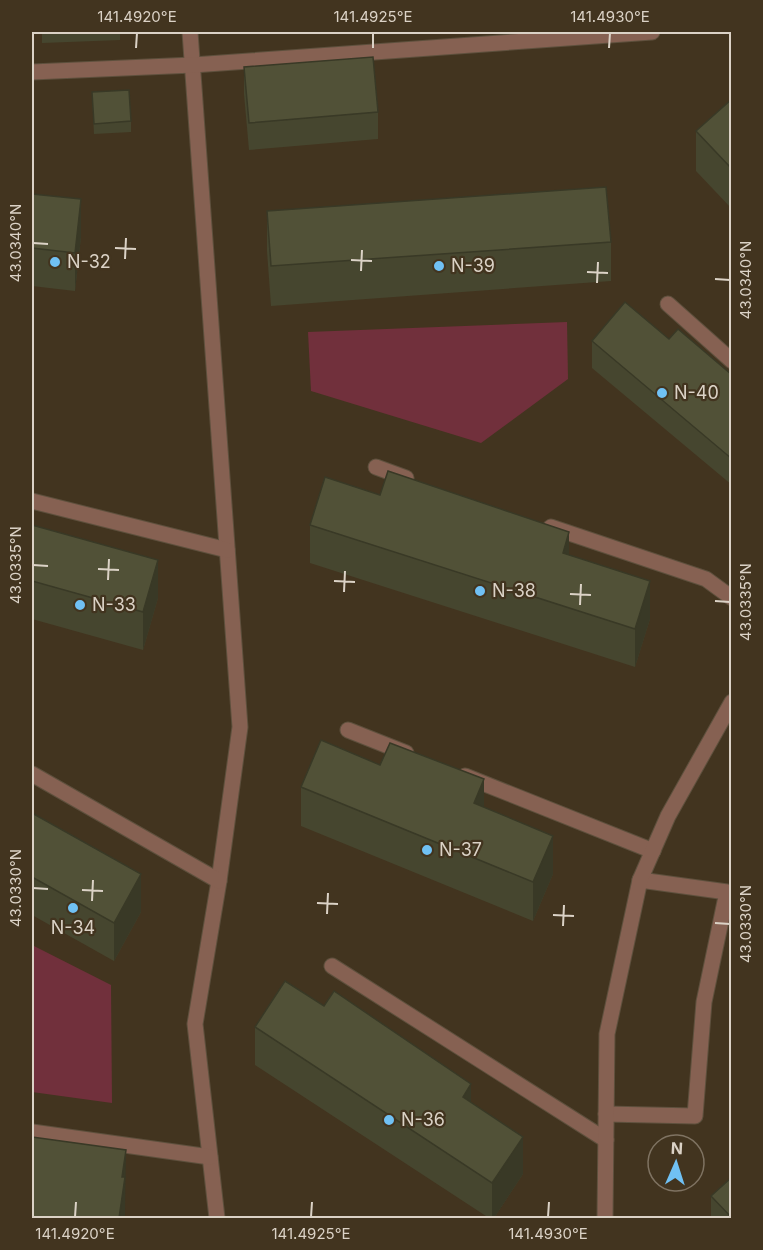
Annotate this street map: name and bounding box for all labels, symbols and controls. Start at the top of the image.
text: 141.4920°E [97,7,177,26]
text: 141.4925°E [333,7,413,26]
text: 141.4930°E [570,7,650,26]
text: 43.0340°N [6,204,25,282]
text: 43.0340°N [736,241,755,319]
place label: N-32 [67,251,111,272]
marker: N-32 [48,255,62,269]
place label: N-39 [451,255,495,276]
marker: N-39 [432,259,446,273]
place label: N-40 [674,382,719,403]
marker: N-40 [655,386,669,400]
text: 43.0335°N [6,526,25,604]
text: 43.0335°N [736,563,755,641]
place label: N-38 [492,580,536,601]
marker: N-38 [473,584,487,598]
place label: N-33 [92,594,136,615]
marker: N-33 [73,598,87,612]
place label: N-37 [439,839,482,860]
marker: N-37 [420,843,434,857]
text: 43.0330°N [6,849,25,927]
text: 43.0330°N [736,885,755,963]
marker: N-34 [66,901,80,915]
place label: N-34 [51,917,95,938]
place label: N-36 [401,1109,445,1130]
marker: N-36 [382,1113,396,1127]
north arrow [646,1133,706,1193]
text: N [670,1138,683,1158]
text: 141.4920°E [35,1224,115,1243]
text: 141.4925°E [271,1224,351,1243]
text: 141.4930°E [508,1224,588,1243]

